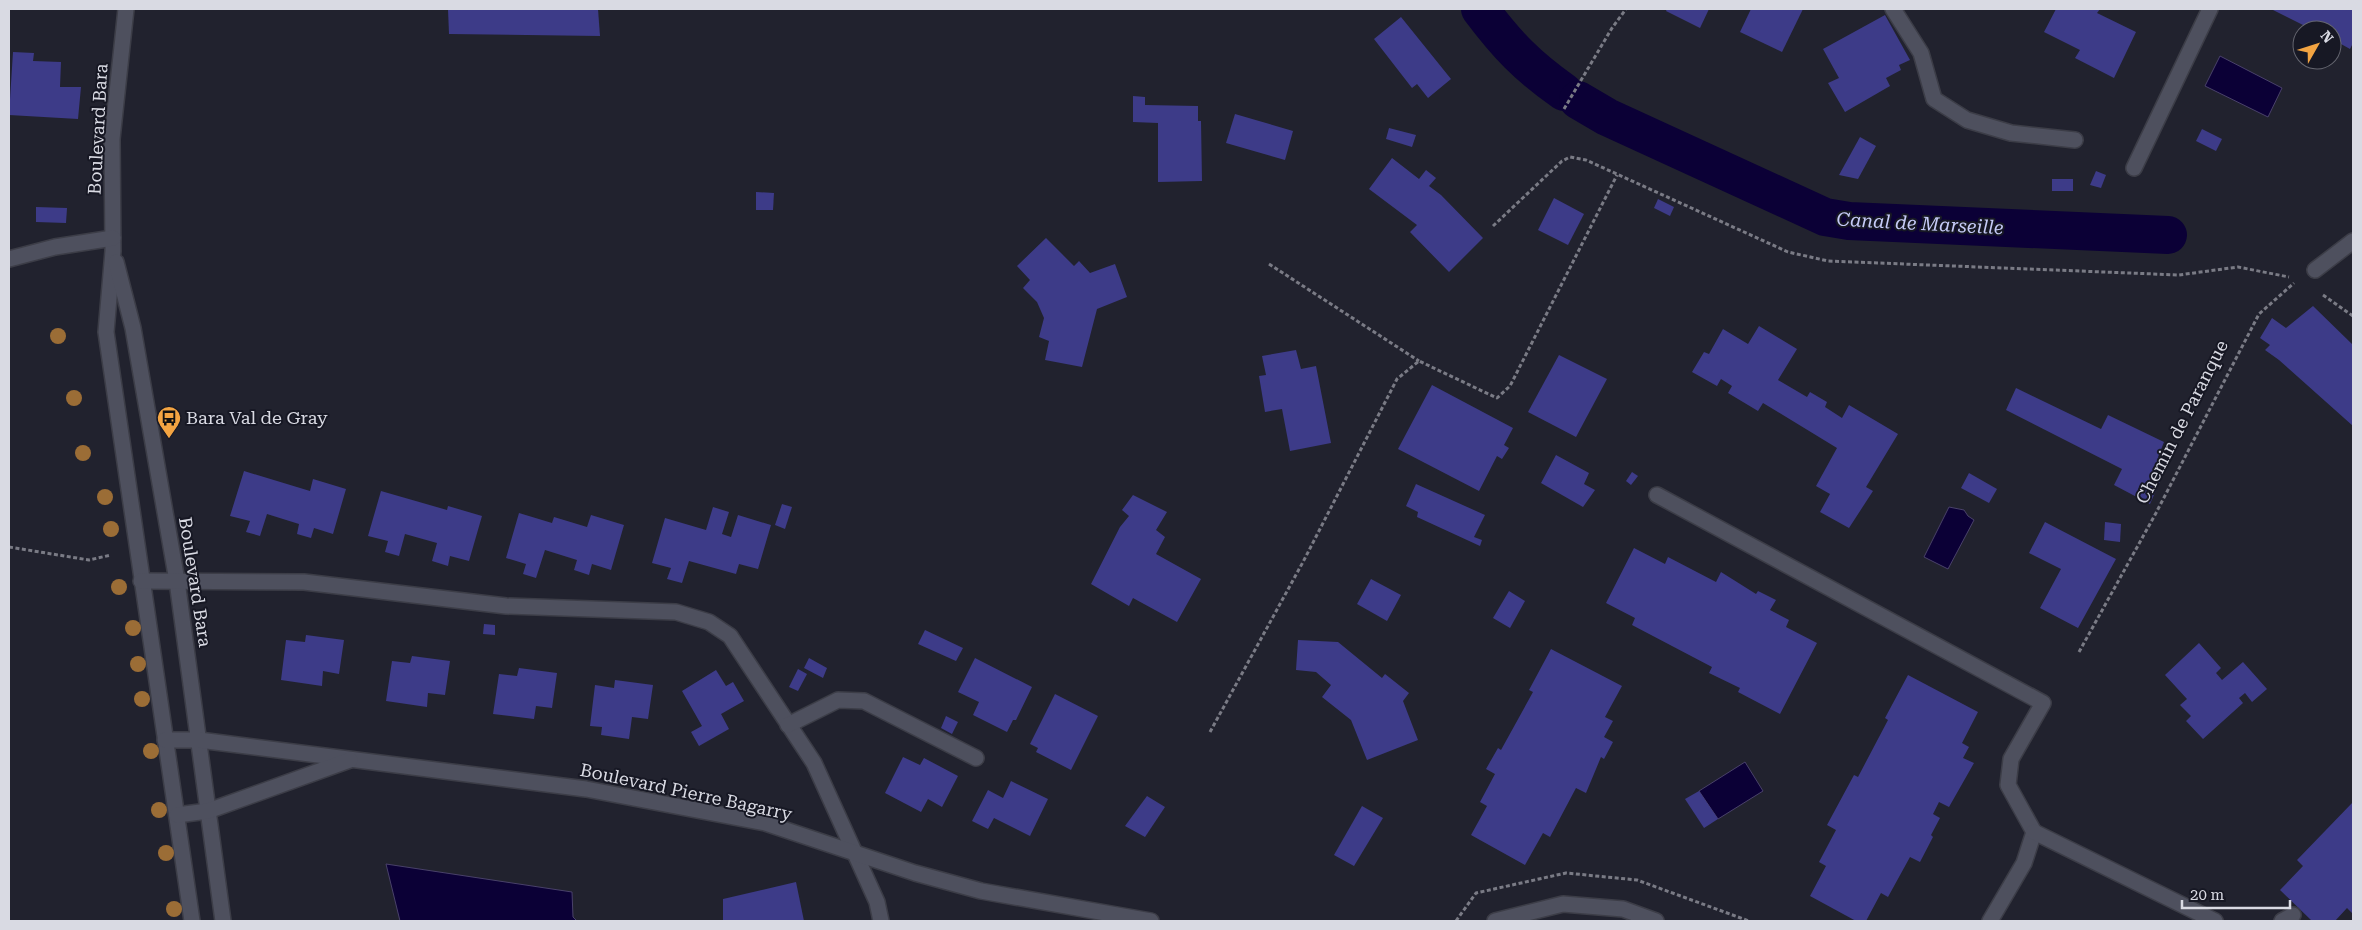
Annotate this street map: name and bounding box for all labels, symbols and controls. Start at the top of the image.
north arrow [2292,20,2342,70]
text: N [2317,28,2337,46]
street label: Boulevard Bara [84,63,111,195]
water label: Canal de Marseille [1836,208,2004,239]
street label: Chemin de Paranque [2131,336,2232,507]
bus stop icon: Bara Val de Gray [156,405,182,439]
place label: Bara Val de Gray [186,407,328,428]
street label: Boulevard Bara [175,515,216,649]
street label: Boulevard Pierre Bagarry [578,759,794,824]
scale bar [2182,878,2290,910]
text: 20 m [2190,886,2225,904]

